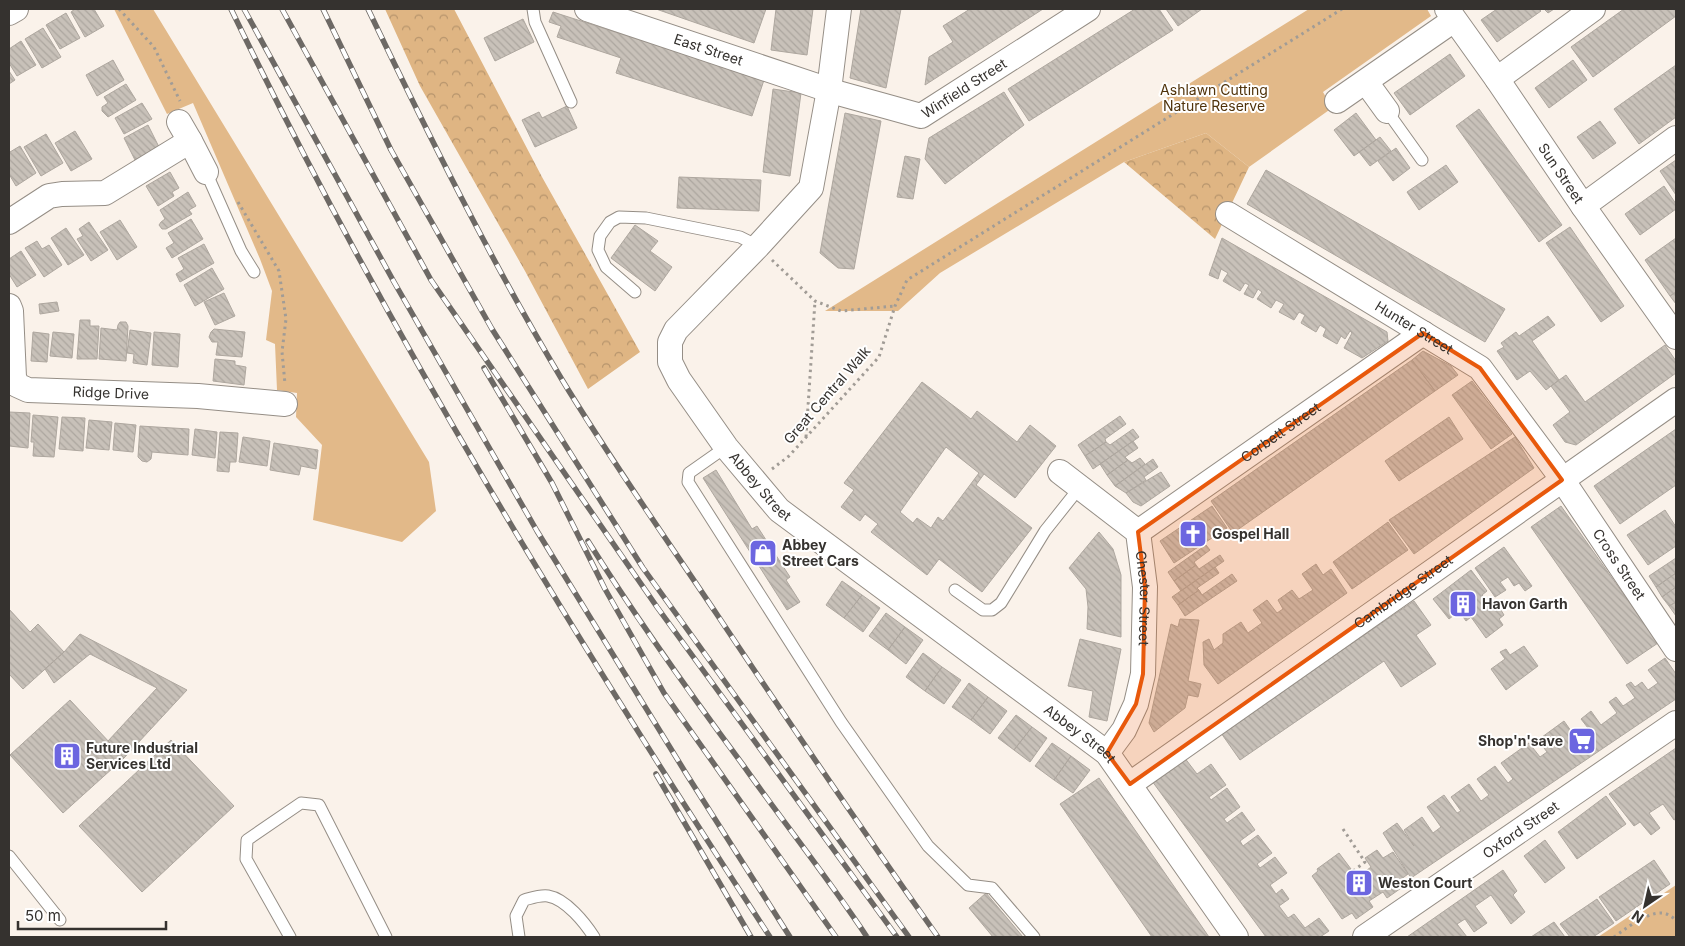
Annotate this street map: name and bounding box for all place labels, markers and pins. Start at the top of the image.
church icon: Gospel Hall [1178,519,1208,549]
place label: Gospel Hall [1212,525,1289,542]
place label: Abbey Street Cars [782,536,859,569]
shop icon: Abbey Street Cars [748,538,778,568]
building icon: Havon Garth [1448,589,1478,619]
place label: Havon Garth [1482,595,1568,612]
supermarket icon: Shop'n'save [1567,726,1597,756]
place label: Shop'n'save [1478,732,1563,749]
place label: Future Industrial Services Ltd [86,739,198,772]
building icon: Future Industrial Services Ltd [52,741,82,771]
building icon: Weston Court [1344,868,1374,898]
place label: Weston Court [1378,874,1472,891]

